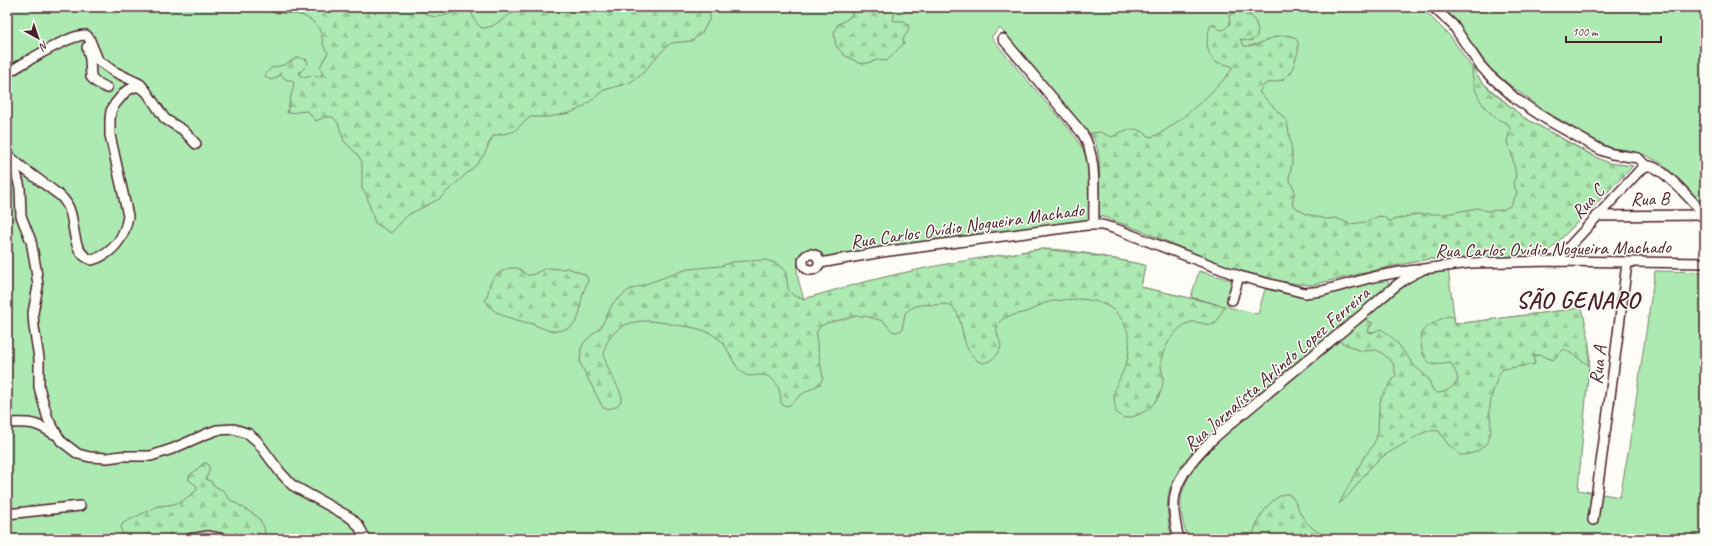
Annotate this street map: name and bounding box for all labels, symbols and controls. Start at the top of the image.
north arrow [18,18,58,58]
scale bar [1566,18,1661,44]
text: 100 m [1572,24,1599,40]
text: N [36,38,52,55]
street label: Rua C [1566,178,1611,224]
street label: Rua B [1631,187,1671,211]
street label: Rua Carlos Ovídio Nogueira Machado [849,198,1087,254]
street label: Rua Carlos Ovídio Nogueira Machado [1435,235,1672,263]
street label: Rua Jornalista Arlindo Lopez Ferreira [1179,280,1376,456]
district label: SÃO GENARO [1516,286,1642,315]
street label: Rua A [1584,343,1612,386]

